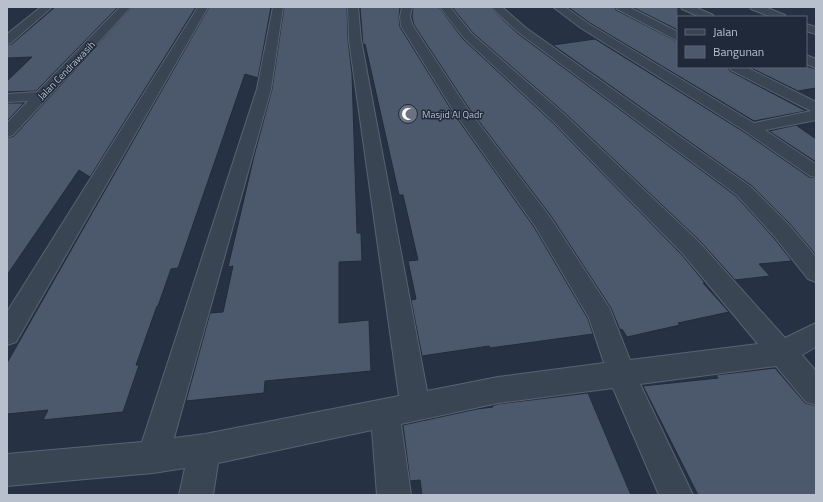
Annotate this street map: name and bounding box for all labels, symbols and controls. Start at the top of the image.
legend [677,16,807,68]
text: Jalan [713,22,738,41]
street label: Jalan Cendrawasih [34,37,99,103]
text: Bangunan [713,42,764,61]
mosque icon: Masjid Al Qadr [397,103,419,125]
place label: Masjid Al Qadr [422,107,483,122]

